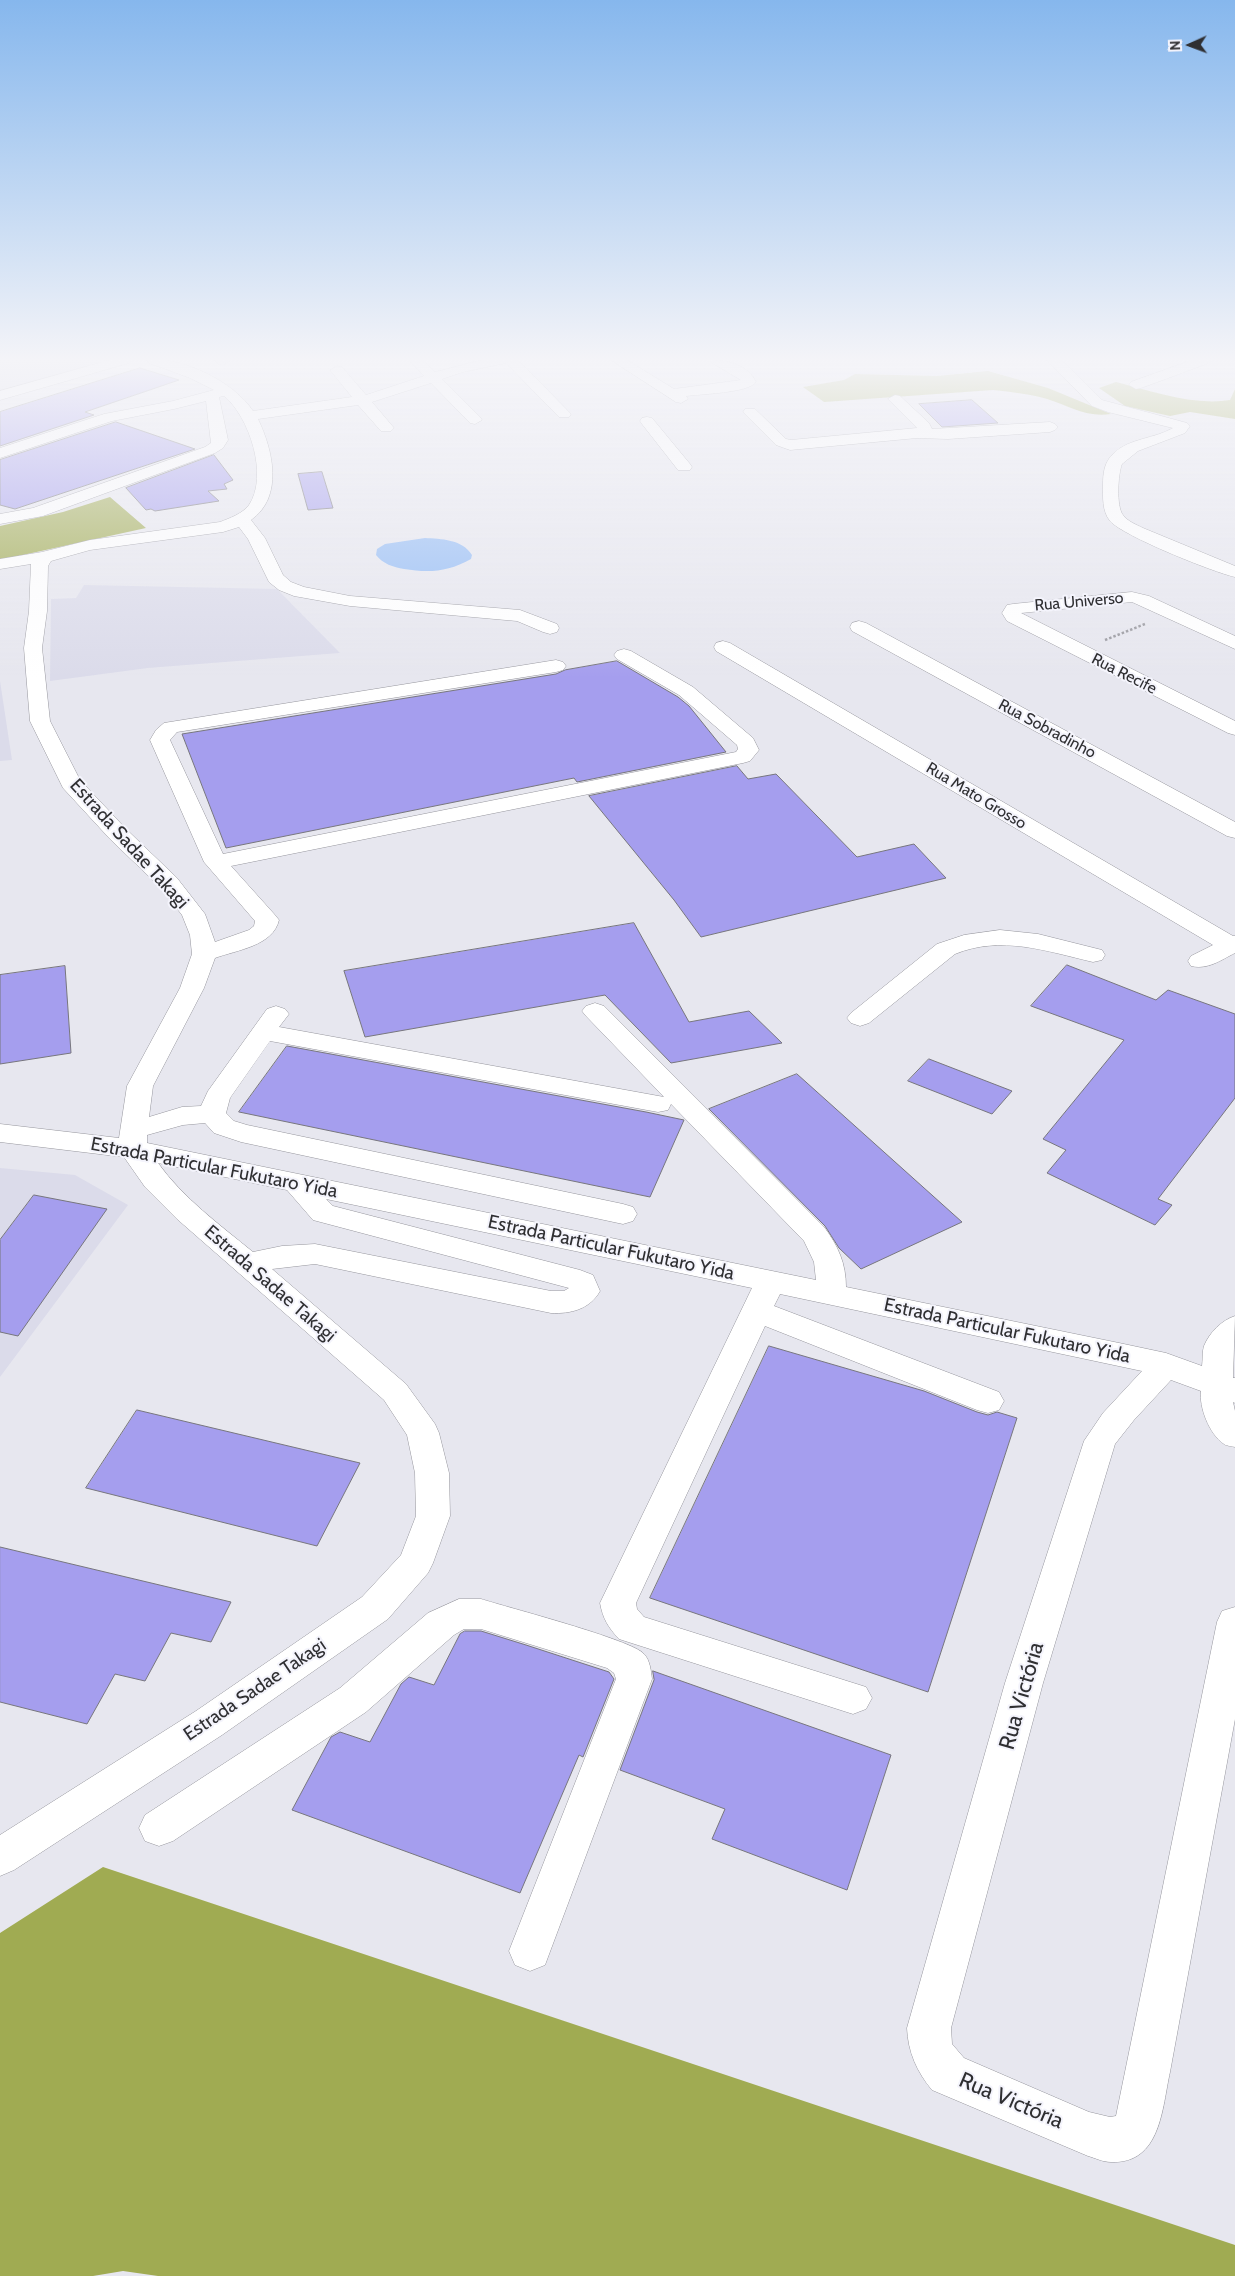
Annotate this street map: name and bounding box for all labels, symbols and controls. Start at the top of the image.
north arrow [1165,20,1215,70]
text: N [1166,40,1184,51]
street label: Rua Universo [1034,589,1124,615]
street label: Rua Recife [1088,649,1160,699]
street label: Rua Sobradinho [995,695,1099,763]
street label: Rua Mato Grosso [922,759,1030,833]
street label: Estrada Sadae Takagi [65,774,193,914]
street label: Estrada Particular Fukutaro Yida [89,1133,339,1203]
street label: Estrada Particular Fukutaro Yida [486,1211,736,1285]
street label: Estrada Sadae Takagi [200,1221,340,1347]
street label: Estrada Particular Fukutaro Yida [882,1294,1132,1368]
street label: Estrada Sadae Takagi [179,1634,331,1746]
street label: Rua Victória [994,1639,1050,1753]
street label: Rua Victória [955,2067,1067,2135]

